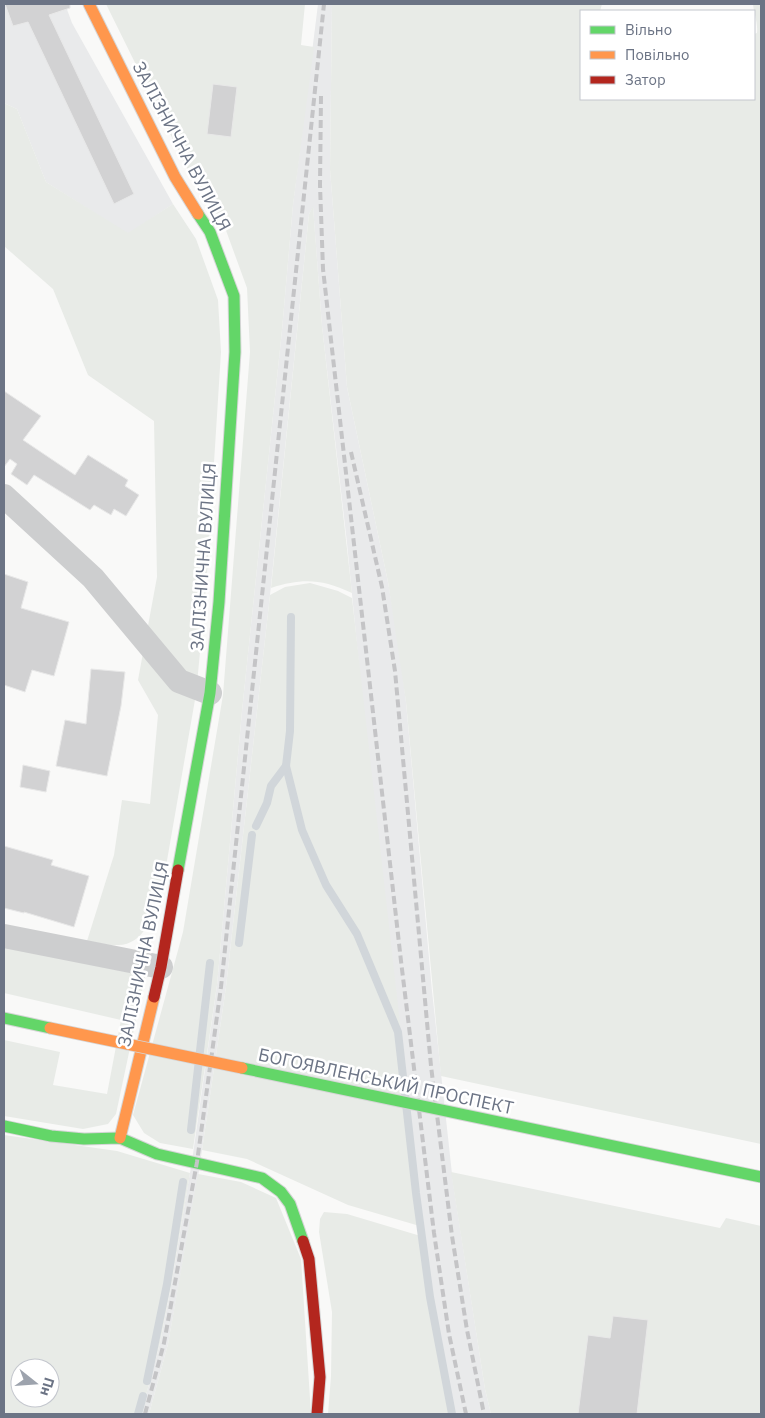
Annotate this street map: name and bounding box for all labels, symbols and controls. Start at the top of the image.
legend [580,10,755,100]
text: Вільно [625,20,672,39]
text: Повільно [625,45,689,64]
street label: ЗАЛІЗНИЧНА ВУЛИЦЯ [128,57,236,235]
text: Затор [625,70,666,89]
street label: ЗАЛІЗНИЧНА ВУЛИЦЯ [185,462,221,652]
street label: ЗАЛІЗНИЧНА ВУЛИЦЯ [112,859,174,1049]
street label: БОГОЯВЛЕНСЬКИЙ ПРОСПЕКТ [256,1043,516,1119]
north arrow [10,1358,60,1408]
text: Пн [36,1375,59,1398]

